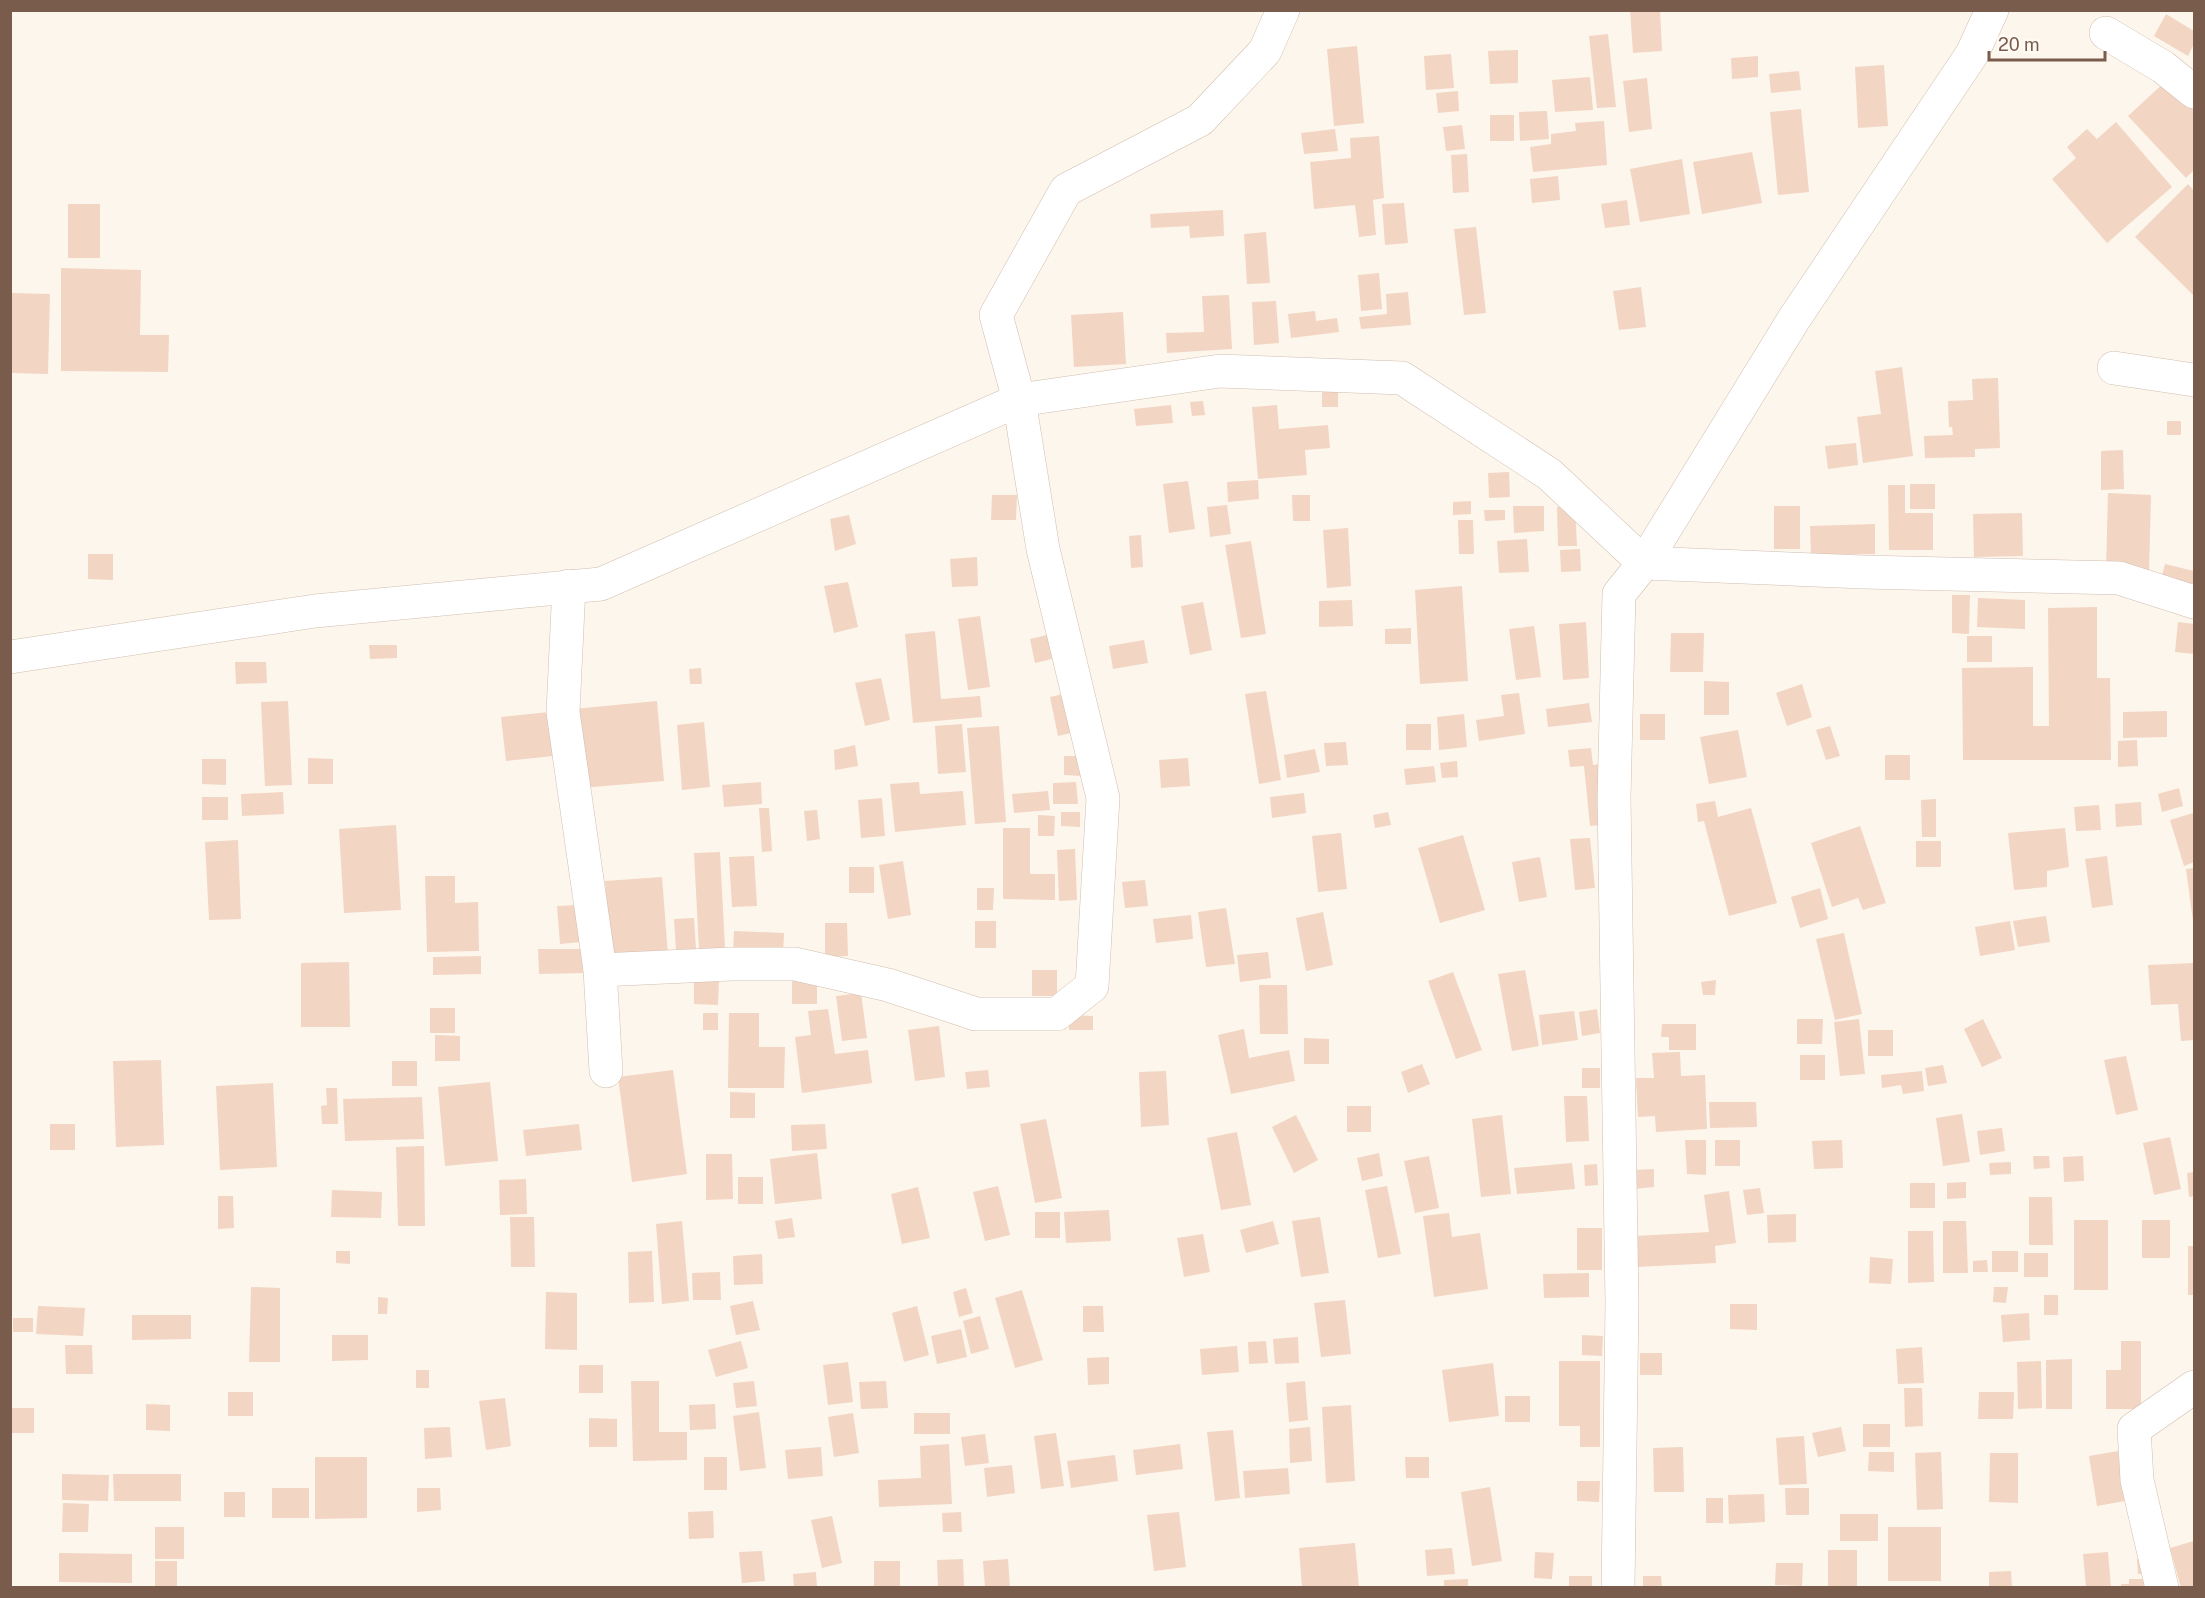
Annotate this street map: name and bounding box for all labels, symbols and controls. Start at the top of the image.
scale bar [1989,24,2104,62]
text: 20 m [1998,34,2040,55]

